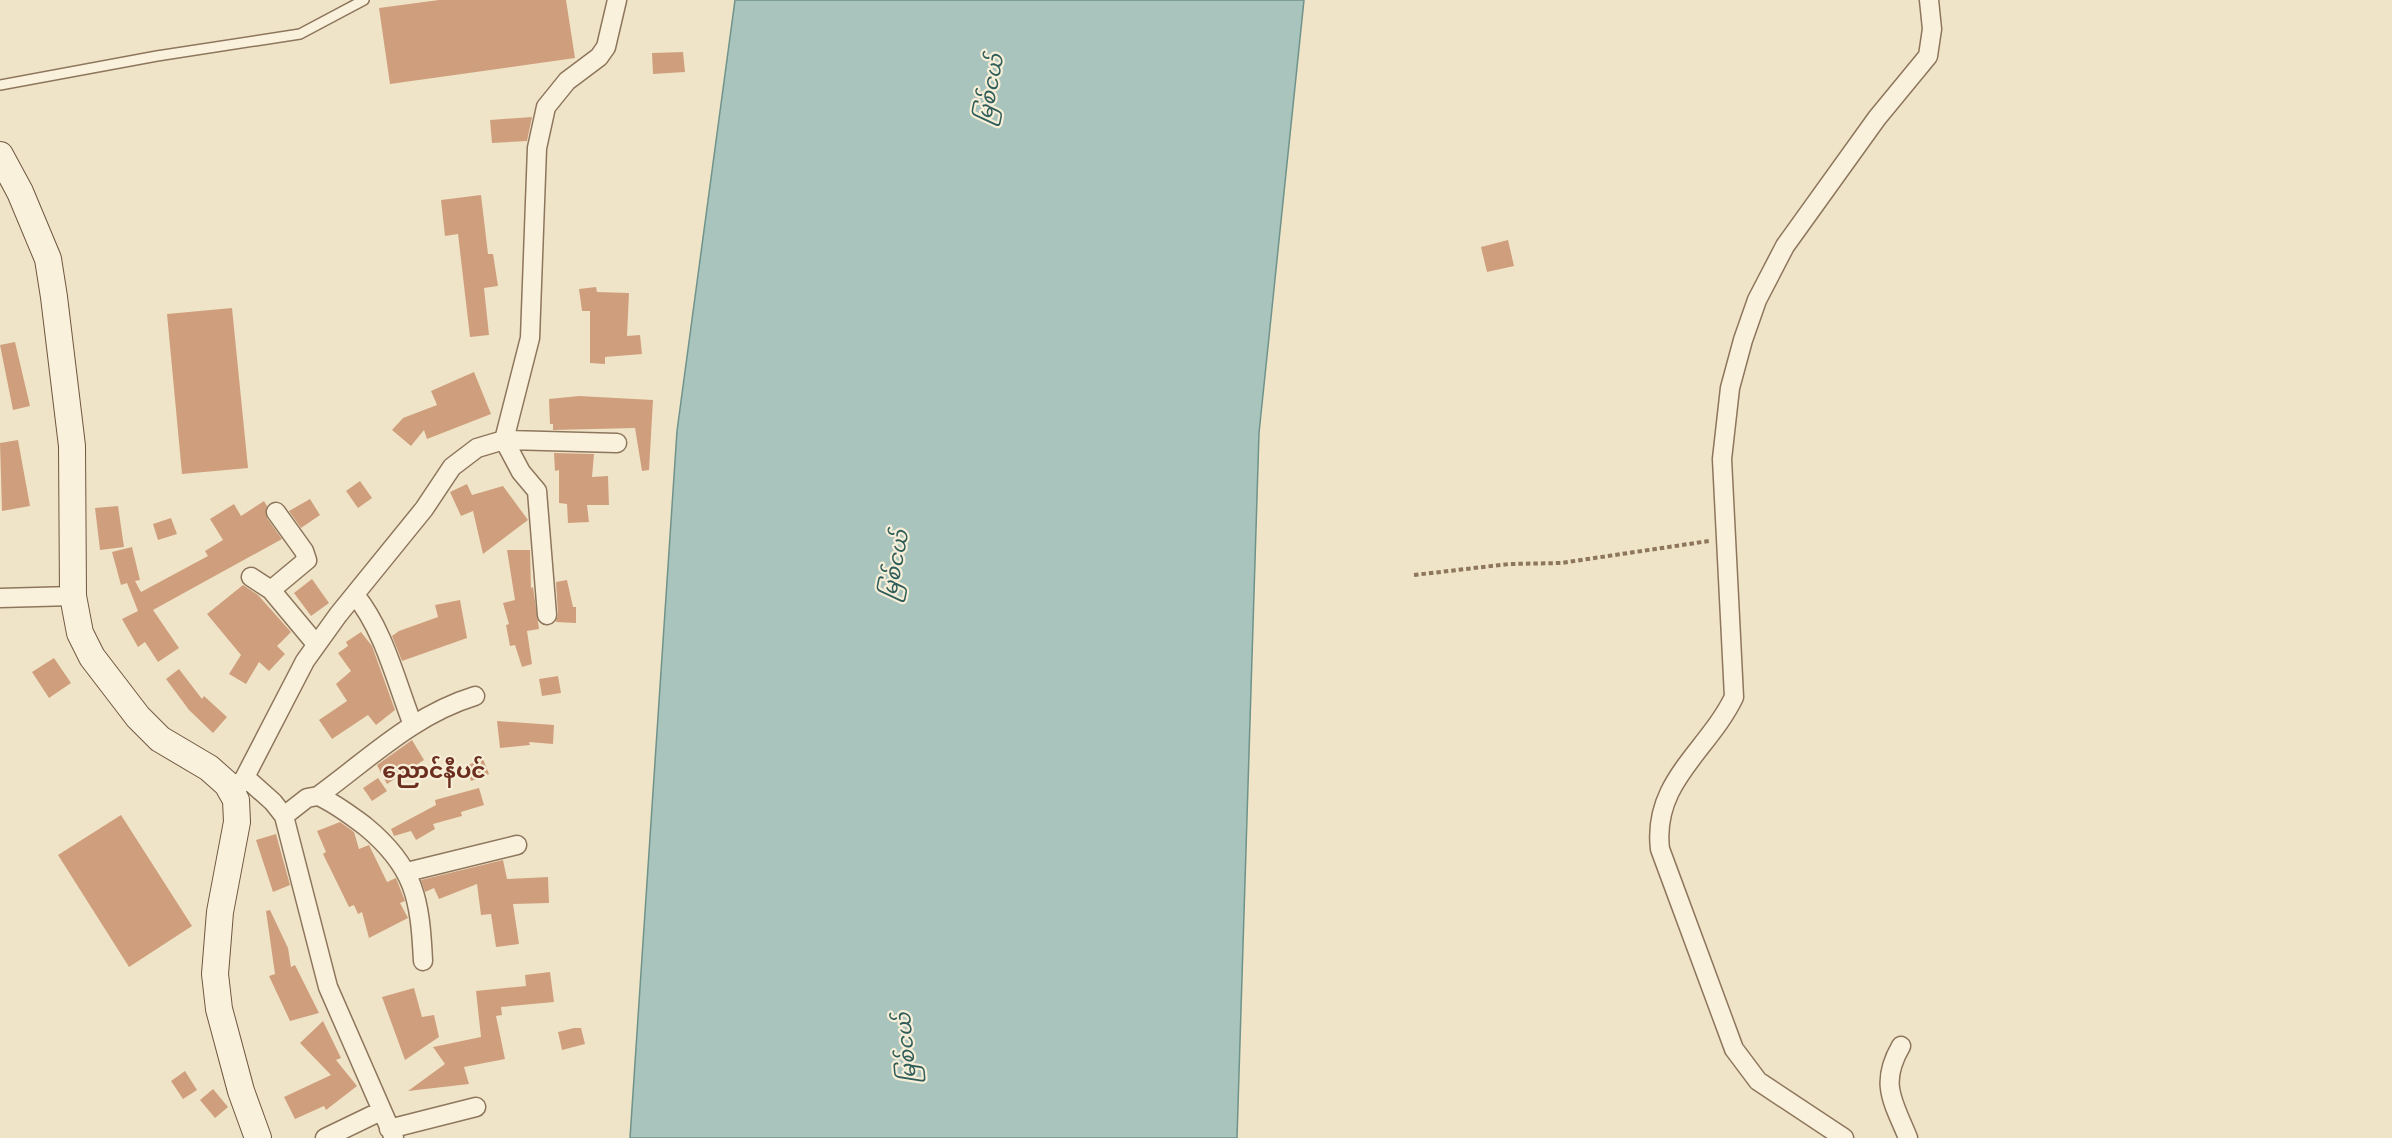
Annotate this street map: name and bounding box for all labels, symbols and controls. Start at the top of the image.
water label: မြစ်ငယ် [966,49,1014,127]
water label: မြစ်ငယ် [871,525,919,603]
district label: ညောင်နီပင် [382,752,486,788]
water label: မြစ်ငယ် [885,1010,926,1085]

